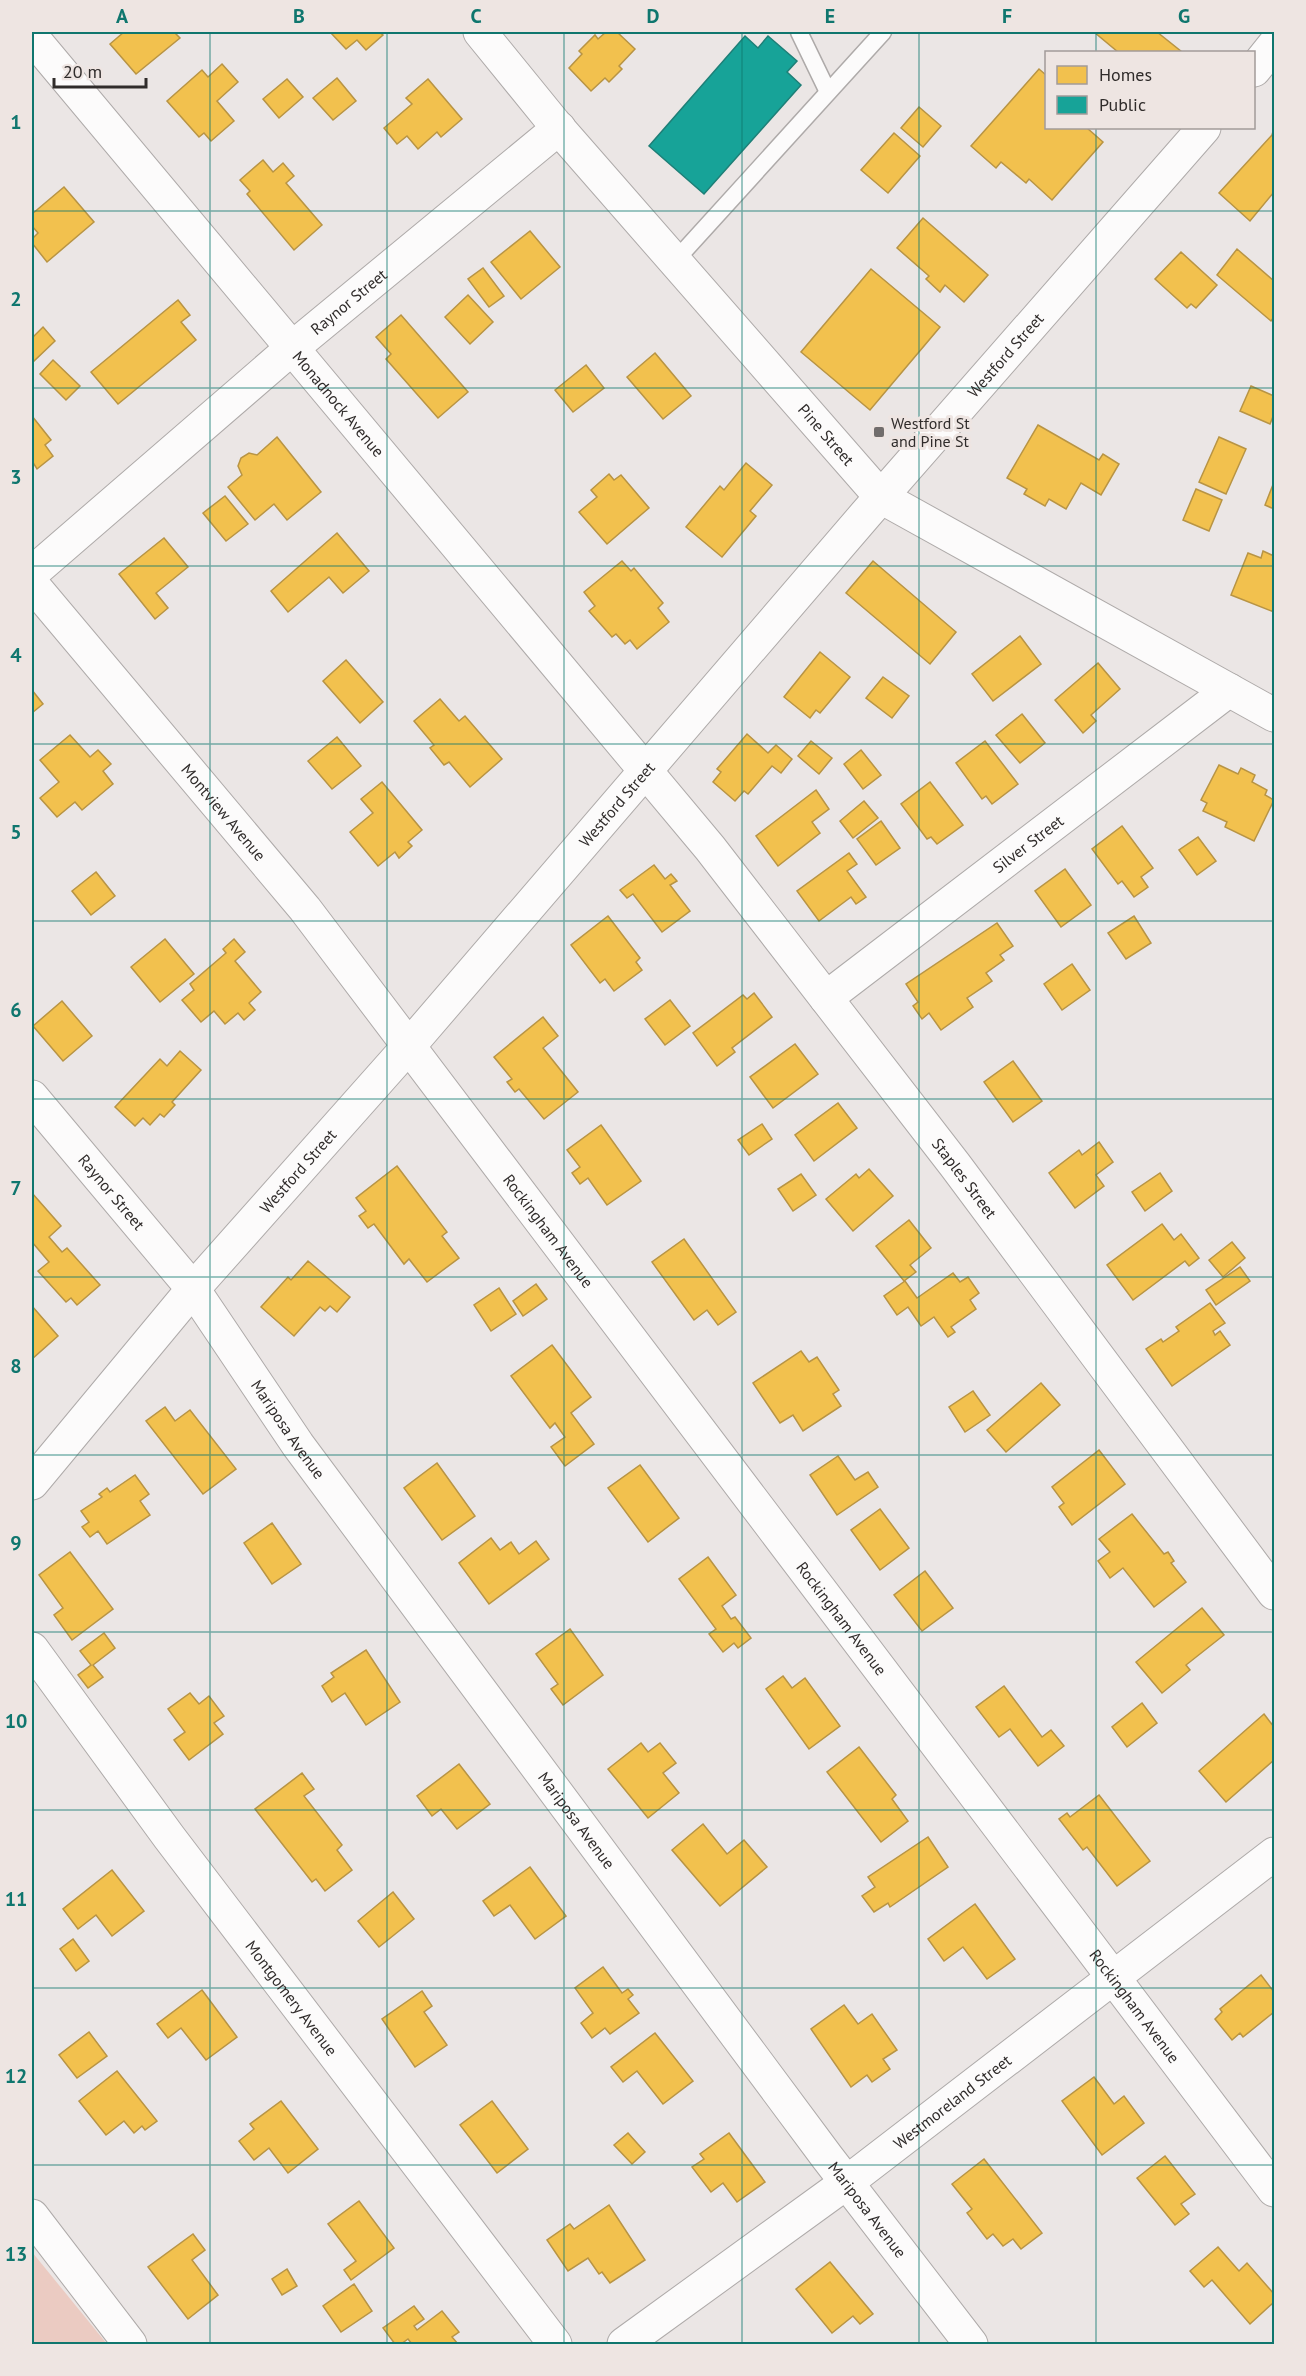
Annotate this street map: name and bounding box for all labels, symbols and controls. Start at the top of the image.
text: A [116,3,129,29]
text: B [293,3,305,29]
text: C [470,3,482,29]
text: D [647,3,660,29]
text: E [825,3,835,29]
text: F [1002,3,1012,29]
text: G [1178,3,1190,29]
scale bar [54,51,146,89]
legend [1045,51,1255,129]
text: 20 m [63,60,102,83]
text: Homes [1099,63,1152,86]
text: Public [1099,93,1146,116]
text: 1 [10,109,22,135]
street label: Raynor Street [306,264,391,339]
text: 2 [10,286,22,312]
street label: Westford Street [963,308,1048,401]
street label: Monadnock Avenue [289,347,389,461]
street label: Pine Street [794,400,859,470]
place label: Westford St and Pine St [891,413,970,451]
marker: Westford St and Pine St [872,425,886,439]
text: 3 [10,464,22,490]
text: 4 [10,642,22,668]
street label: Westford Street [575,757,659,851]
street label: Montview Avenue [177,760,270,865]
street label: Silver Street [988,810,1068,877]
text: 5 [10,819,22,845]
text: 6 [10,997,22,1023]
street label: Westford Street [255,1124,341,1217]
street label: Staples Street [928,1134,1002,1223]
street label: Raynor Street [74,1150,150,1234]
street label: Rockingham Avenue [499,1170,598,1292]
text: 7 [10,1175,22,1201]
text: 8 [10,1353,22,1379]
street label: Mariposa Avenue [247,1376,330,1483]
text: 9 [10,1530,22,1556]
street label: Rockingham Avenue [792,1558,891,1679]
text: 10 [5,1708,27,1734]
street label: Mariposa Avenue [534,1768,619,1873]
text: 11 [5,1886,27,1912]
street label: Montgomery Avenue [241,1936,342,2060]
street label: Rockingham Avenue [1085,1945,1184,2067]
street label: Westmoreland Street [889,2050,1015,2153]
text: 12 [5,2063,27,2089]
street label: Mariposa Avenue [824,2158,911,2262]
text: 13 [5,2241,27,2267]

